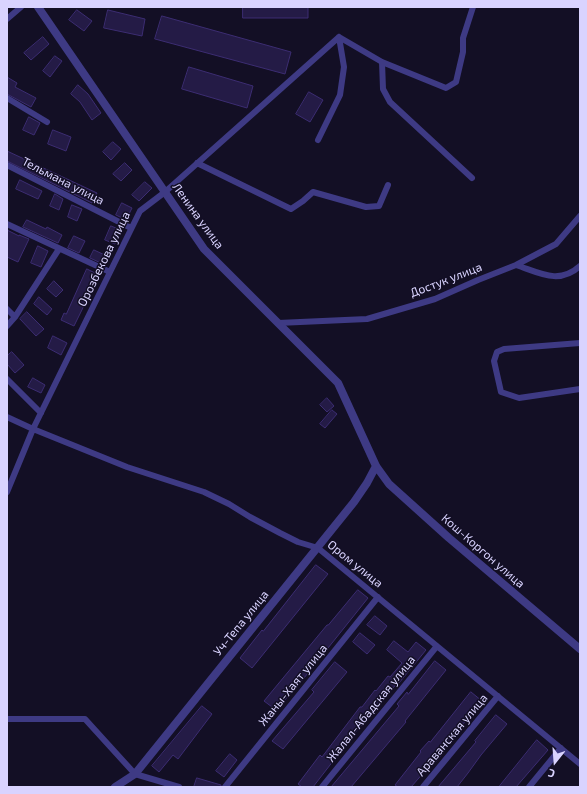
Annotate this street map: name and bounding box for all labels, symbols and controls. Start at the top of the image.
street label: Тельмана улица [19,154,107,208]
street label: Ленина улица [169,180,227,252]
street label: Орозбекова улица [75,209,133,309]
street label: Достук улица [408,260,484,300]
street label: Кош-Коргон улица [438,511,528,591]
street label: Ором улица [324,537,386,591]
street label: Уч-Тепа улица [210,588,272,658]
street label: Жаны-Хаят улица [256,641,330,729]
street label: Жалал-Абадская улица [324,653,418,765]
street label: Араванская улица [413,691,491,779]
north arrow [535,742,575,782]
text: С [546,767,556,781]

